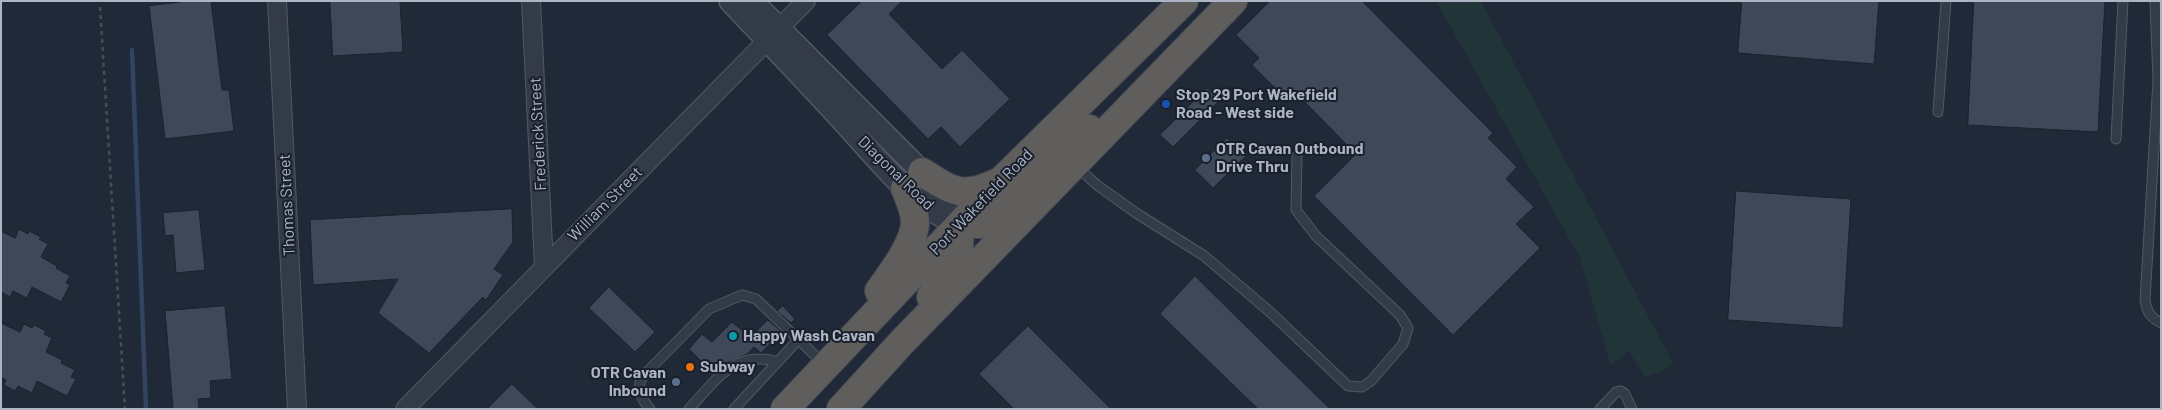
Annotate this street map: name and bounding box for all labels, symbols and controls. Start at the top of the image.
street label: Frederick Street [525,77,551,191]
place label: Stop 29 Port Wakefield Road - West side [1176,85,1337,123]
marker: Stop 29 Port Wakefield Road - West side [1160,98,1172,110]
street label: Diagonal Road [854,132,938,214]
place label: OTR Cavan Outbound Drive Thru [1216,139,1364,177]
street label: Port Wakefield Road [925,145,1037,259]
marker: OTR Cavan Outbound Drive Thru [1200,152,1212,164]
street label: Thomas Street [275,153,299,257]
street label: William Street [564,163,646,245]
place label: Happy Wash Cavan [743,326,875,346]
marker: Happy Wash Cavan [727,330,739,342]
place label: Subway [700,357,755,377]
marker: Subway [684,361,696,373]
place label: OTR Cavan Inbound [591,363,666,401]
marker: OTR Cavan Inbound [670,376,682,388]

